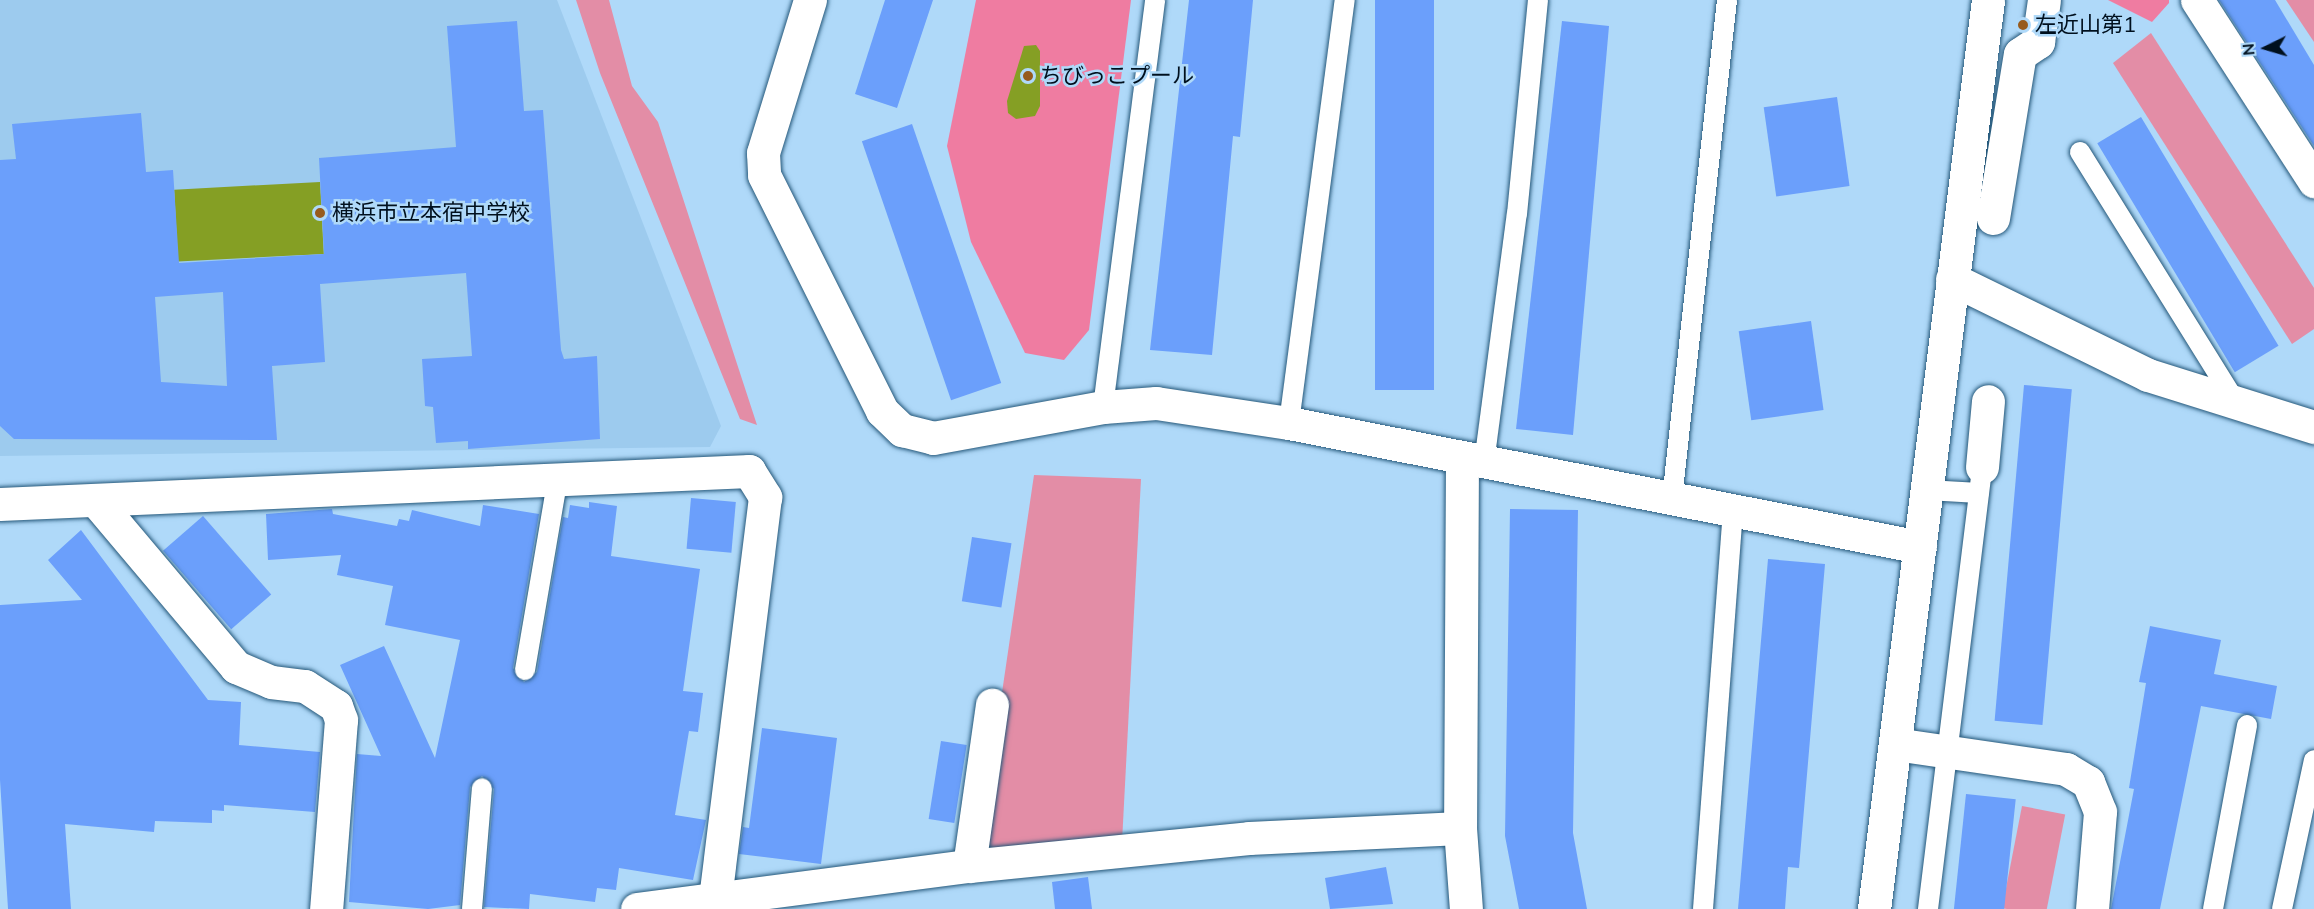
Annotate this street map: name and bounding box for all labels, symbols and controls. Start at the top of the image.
place label: 左近山第1 [2035,12,2136,38]
marker: 左近山第1 [2016,18,2030,32]
north arrow [2236,18,2296,78]
text: N [2238,43,2259,56]
place label: ちびっこプール [1040,63,1194,89]
marker: ちびっこプール [1021,69,1035,83]
place label: 横浜市立本宿中学校 [332,200,530,226]
marker: 横浜市立本宿中学校 [313,206,327,220]

